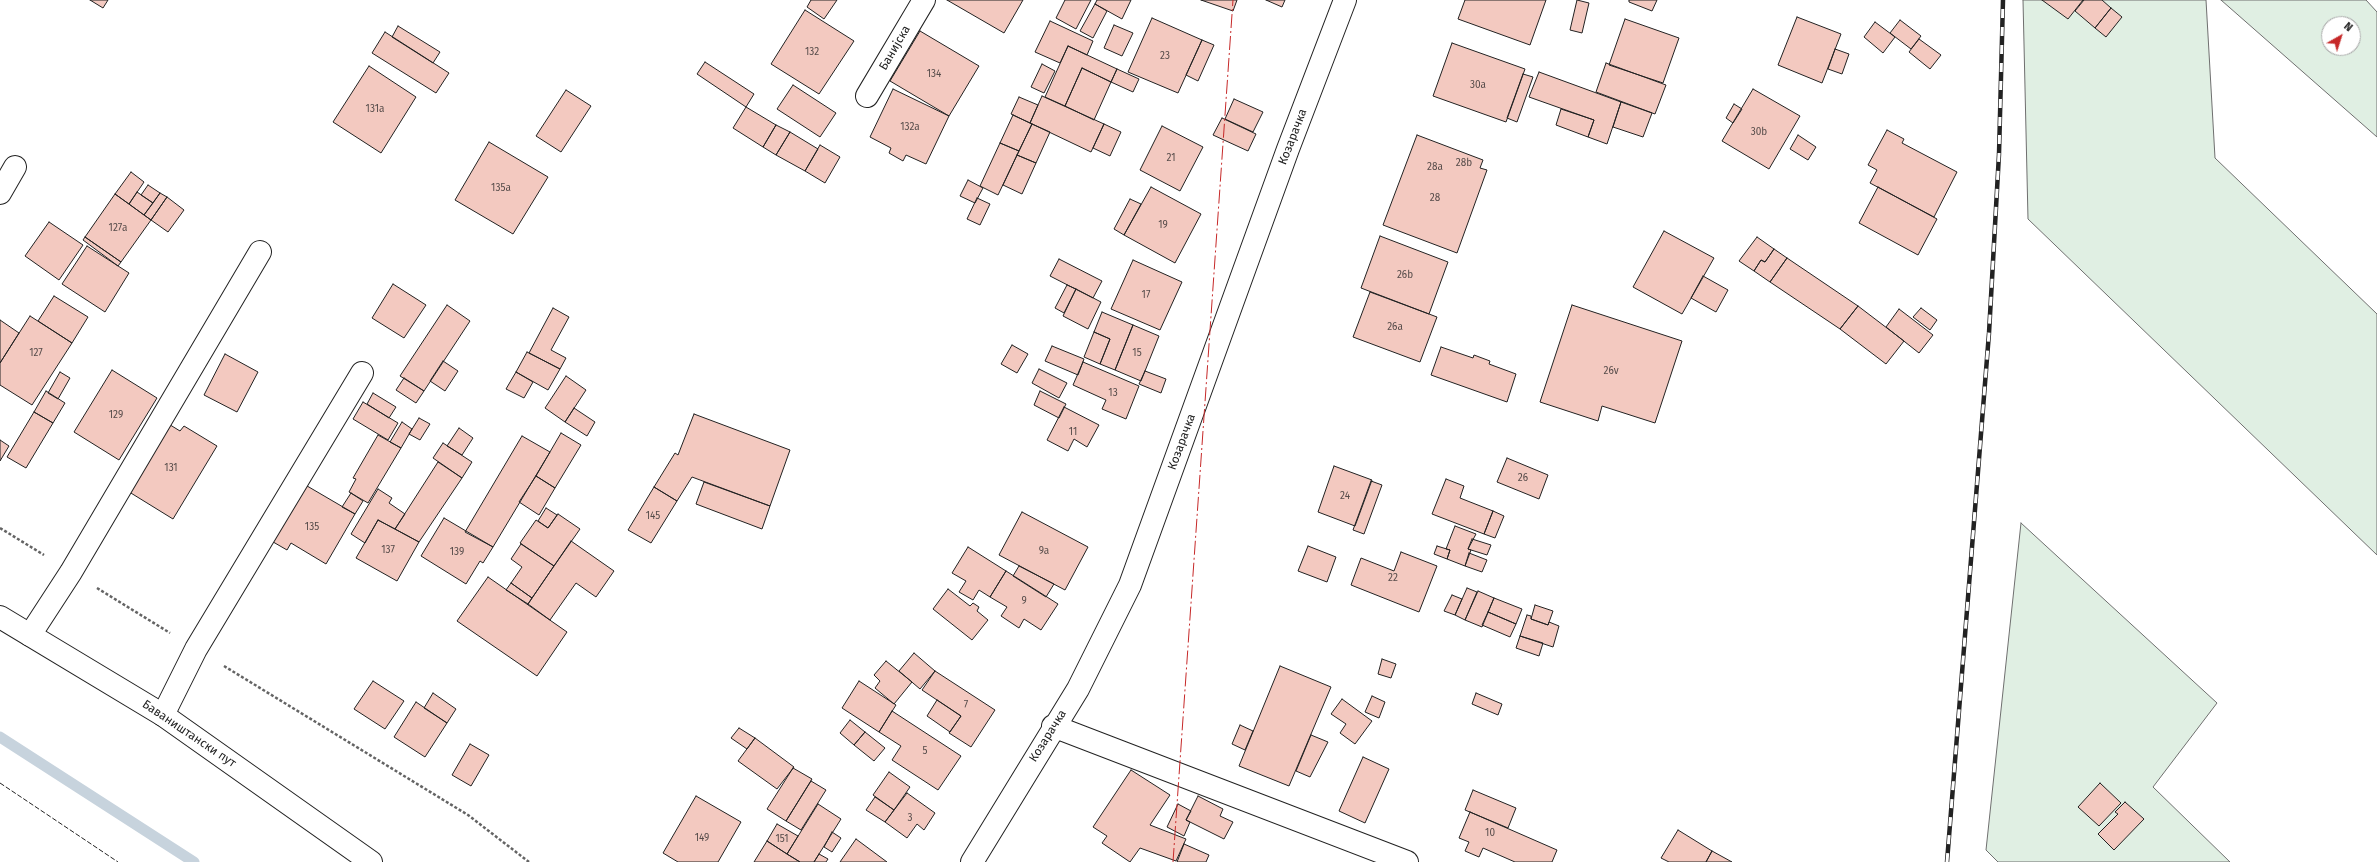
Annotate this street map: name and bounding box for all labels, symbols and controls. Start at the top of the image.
north arrow [2321,16,2361,56]
text: N [2341,20,2355,34]
street label: Банијска [876,23,914,73]
house number: 132 [805,46,819,58]
house number: 23 [1160,50,1170,62]
house number: 134 [927,68,941,80]
house number: 30a [1470,79,1486,91]
house number: 131a [366,103,384,115]
street label: Козарачка [1276,107,1310,167]
house number: 132a [900,121,920,133]
house number: 30b [1751,126,1767,138]
house number: 21 [1166,152,1176,164]
house number: 28b [1456,157,1472,169]
house number: 28a [1427,161,1443,173]
house number: 135a [491,182,511,194]
house number: 28 [1430,192,1440,204]
house number: 19 [1158,219,1168,231]
house number: 127a [109,222,127,234]
house number: 26b [1397,269,1413,281]
house number: 17 [1142,289,1150,301]
house number: 26a [1387,321,1403,333]
house number: 127 [29,347,43,359]
house number: 15 [1132,347,1142,359]
house number: 26v [1603,365,1619,377]
house number: 13 [1108,387,1118,399]
house number: 129 [109,409,123,421]
street label: Козарачка [1165,412,1199,472]
house number: 11 [1069,426,1077,438]
house number: 131 [164,462,178,474]
house number: 26 [1518,472,1528,484]
house number: 24 [1340,490,1350,502]
house number: 145 [646,510,660,522]
house number: 135 [305,521,319,533]
house number: 137 [381,544,395,556]
house number: 9a [1039,545,1049,557]
house number: 139 [450,546,464,558]
house number: 22 [1388,572,1398,584]
house number: 9 [1021,595,1027,607]
street label: Баваништански пут [139,697,239,771]
house number: 7 [964,699,968,711]
street label: Козарачка [1026,707,1070,765]
house number: 5 [922,745,928,757]
house number: 3 [908,812,912,824]
house number: 10 [1485,827,1495,839]
house number: 149 [695,832,709,844]
house number: 151 [775,833,789,845]

